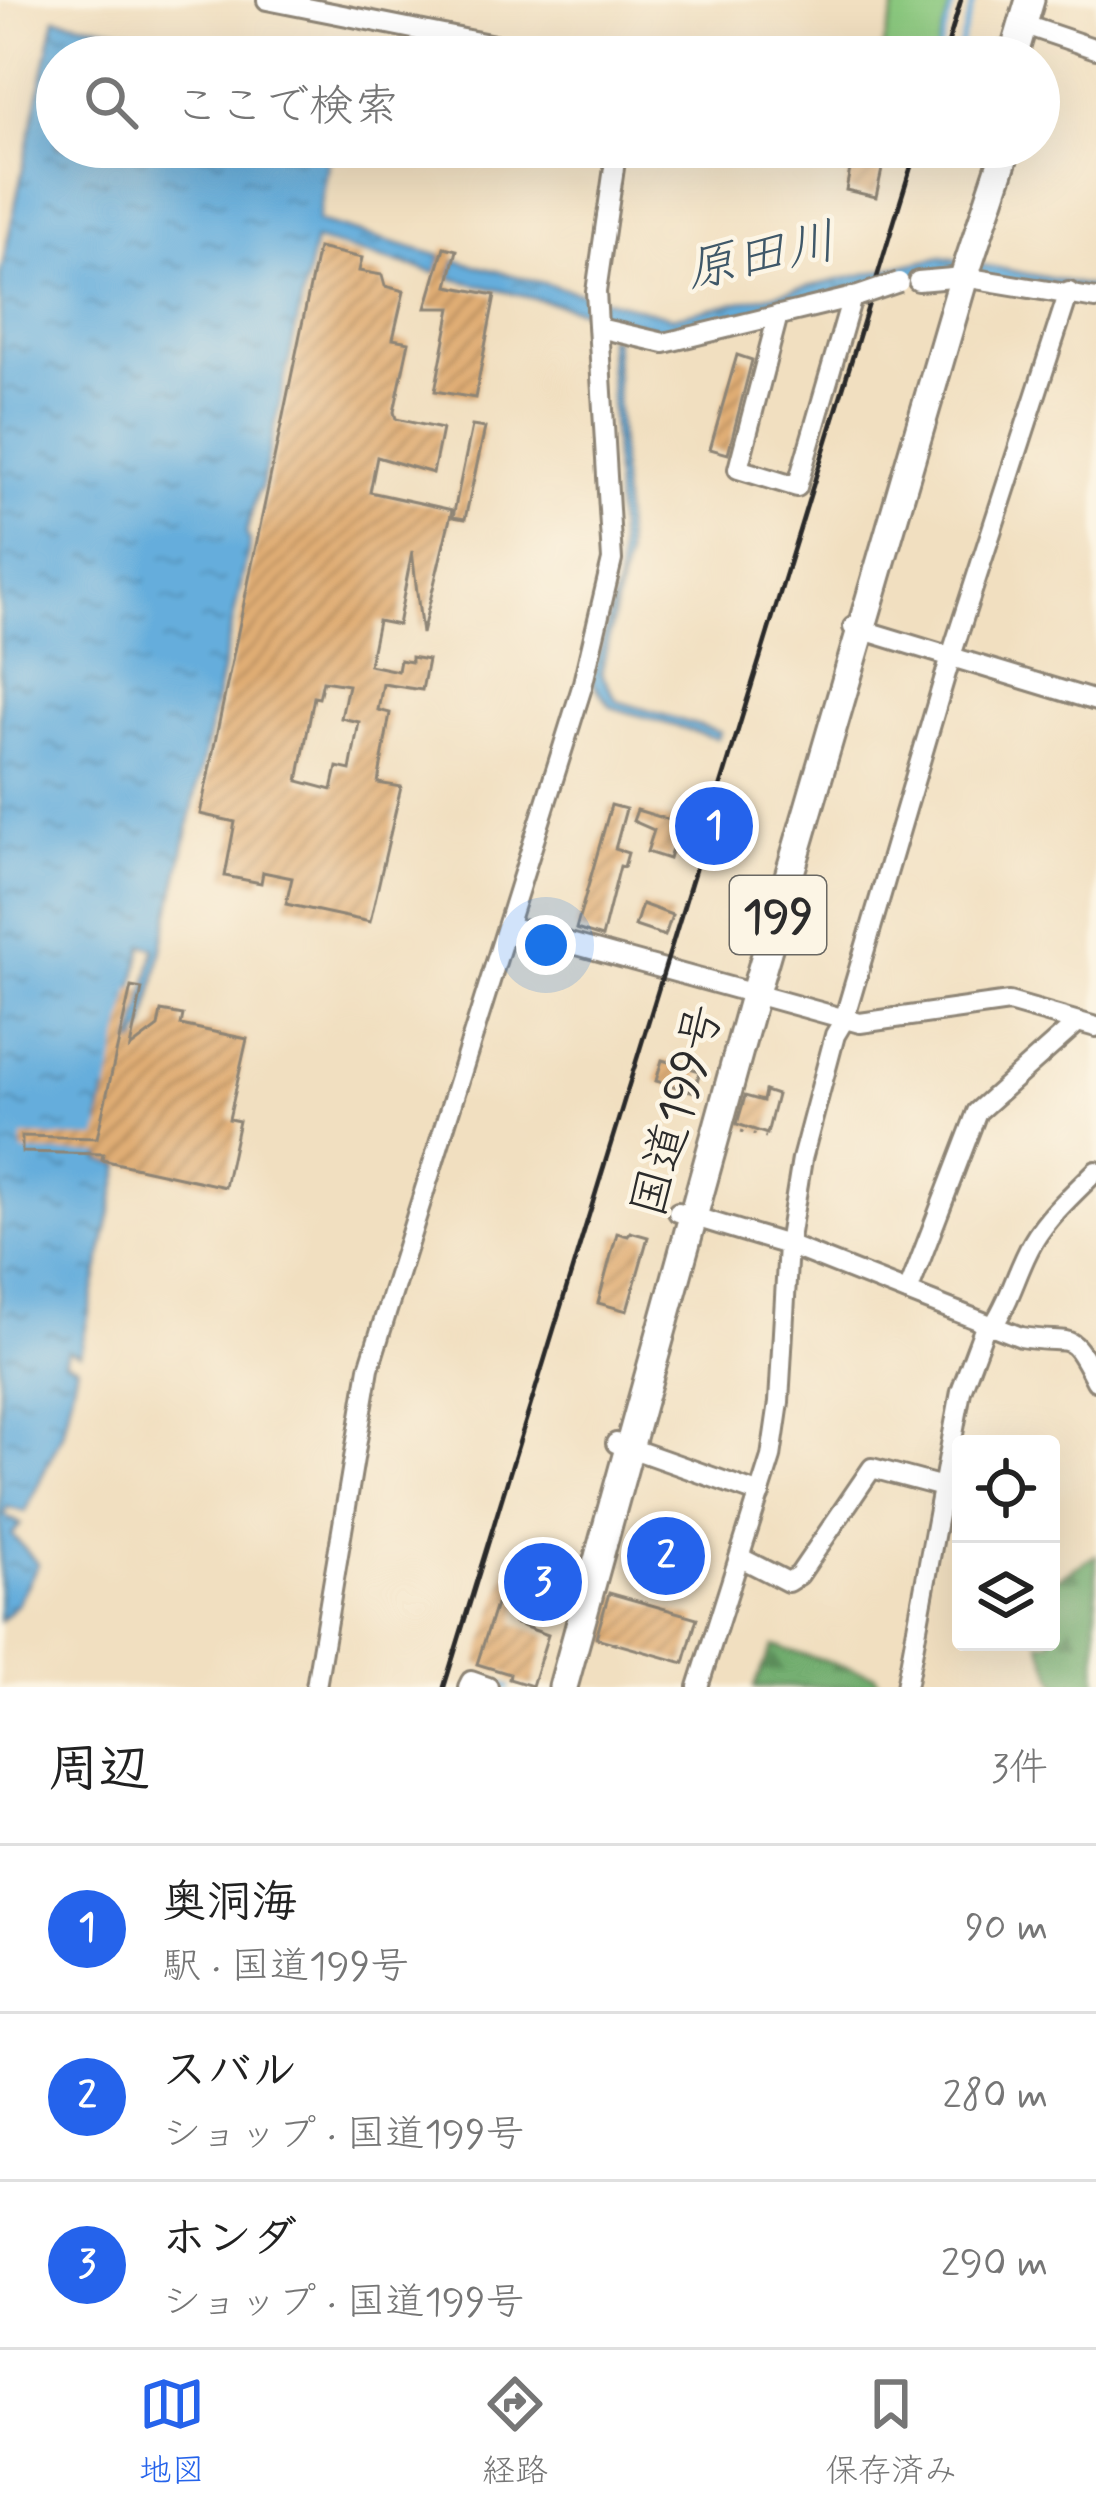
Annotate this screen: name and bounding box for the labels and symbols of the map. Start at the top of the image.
water label: 原田川 [679,210,843,306]
pin: 1 [675,781,753,871]
road number: 199 [730,876,826,954]
your location [516,915,576,975]
street label: 国道199号 [618,997,739,1225]
pin: 2 [627,1511,705,1601]
pin: 3 [504,1537,582,1627]

